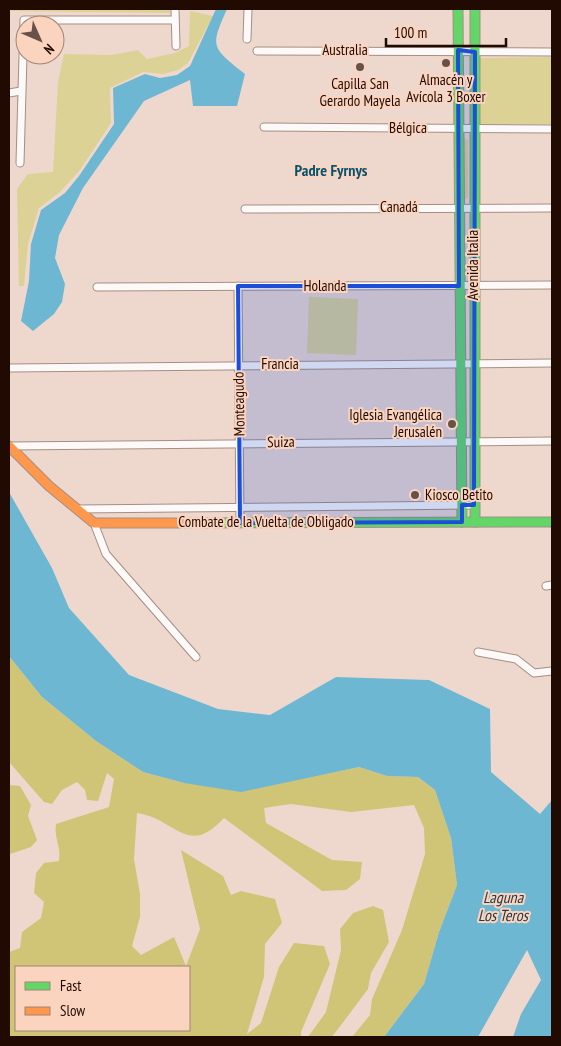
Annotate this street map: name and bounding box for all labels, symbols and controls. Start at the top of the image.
north arrow [15,15,65,65]
scale bar [386,15,506,47]
text: 100 m [394,23,427,42]
text: N [40,40,58,58]
street label: Australia [322,40,368,59]
marker: Almacén y Avícola 3 Boxer [440,57,452,69]
marker: Capilla San Gerardo Mayela [354,61,366,73]
place label: Almacén y Avícola 3 Boxer [406,70,487,106]
place label: Capilla San Gerardo Mayela [320,74,400,110]
street label: Bélgica [389,118,427,137]
district label: Padre Fyrnys [295,160,368,180]
street label: Canadá [380,197,418,216]
street label: Avenida Italia [463,230,482,300]
street label: Holanda [303,276,347,295]
street label: Francia [261,354,299,373]
street label: Monteagudo [228,371,249,437]
place label: Iglesia Evangélica Jerusalén [349,405,442,441]
marker: Iglesia Evangélica Jerusalén [446,418,458,430]
street label: Suiza [267,432,295,451]
place label: Kiosco Betito [425,485,493,504]
marker: Kiosco Betito [409,489,421,501]
street label: Combate de la Vuelta de Obligado [178,512,354,531]
water label: Laguna Los Teros [478,887,530,925]
legend [15,966,190,1031]
text: Fast [60,976,81,995]
text: Slow [60,1001,85,1020]

